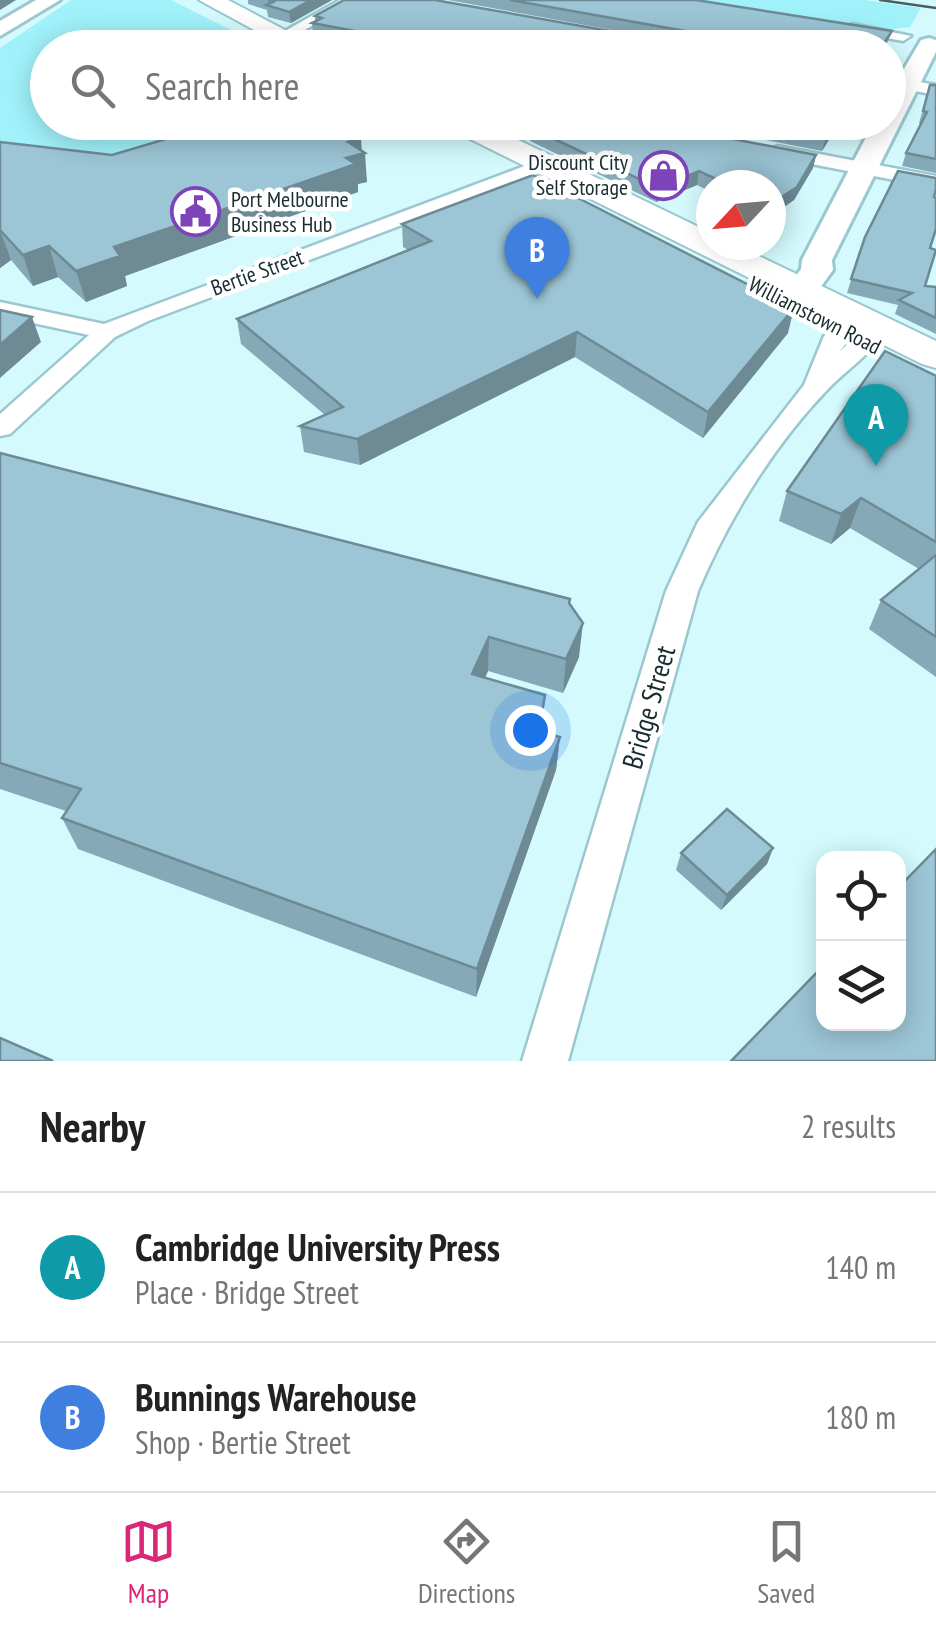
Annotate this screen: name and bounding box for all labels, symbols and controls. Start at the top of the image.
search box [30,30,906,140]
icon: search [65,58,120,113]
text: Search here [145,61,299,110]
place label: Discount City Self Storage [528,148,629,201]
shop icon: Discount City Self Storage [637,149,689,201]
north arrow [696,170,786,260]
place label: Port Melbourne Business Hub [231,185,349,238]
public building icon: Port Melbourne Business Hub [170,186,222,238]
pin: B [504,216,570,299]
street label: Bertie Street [207,242,307,302]
street label: Williamstown Road [744,270,886,360]
pin: A [844,384,908,466]
street label: Bridge Street [613,641,683,773]
your location [505,705,556,756]
map controls [816,851,906,1031]
button: locate [816,851,906,941]
button: layers [816,941,906,1031]
text: Nearby [40,1099,145,1154]
text: 2 results [801,1105,896,1147]
text: Cambridge University Press [135,1222,500,1271]
text: A [64,1246,81,1288]
text: 140 m [825,1246,896,1288]
text: Place · Bridge Street [135,1271,359,1313]
text: Bunnings Warehouse [135,1372,417,1421]
text: B [65,1396,80,1438]
text: 180 m [825,1396,896,1438]
text: Shop · Bertie Street [135,1421,351,1463]
tab: Map [121,1514,176,1611]
tab: Directions [418,1514,515,1611]
tab: Saved [757,1514,815,1611]

